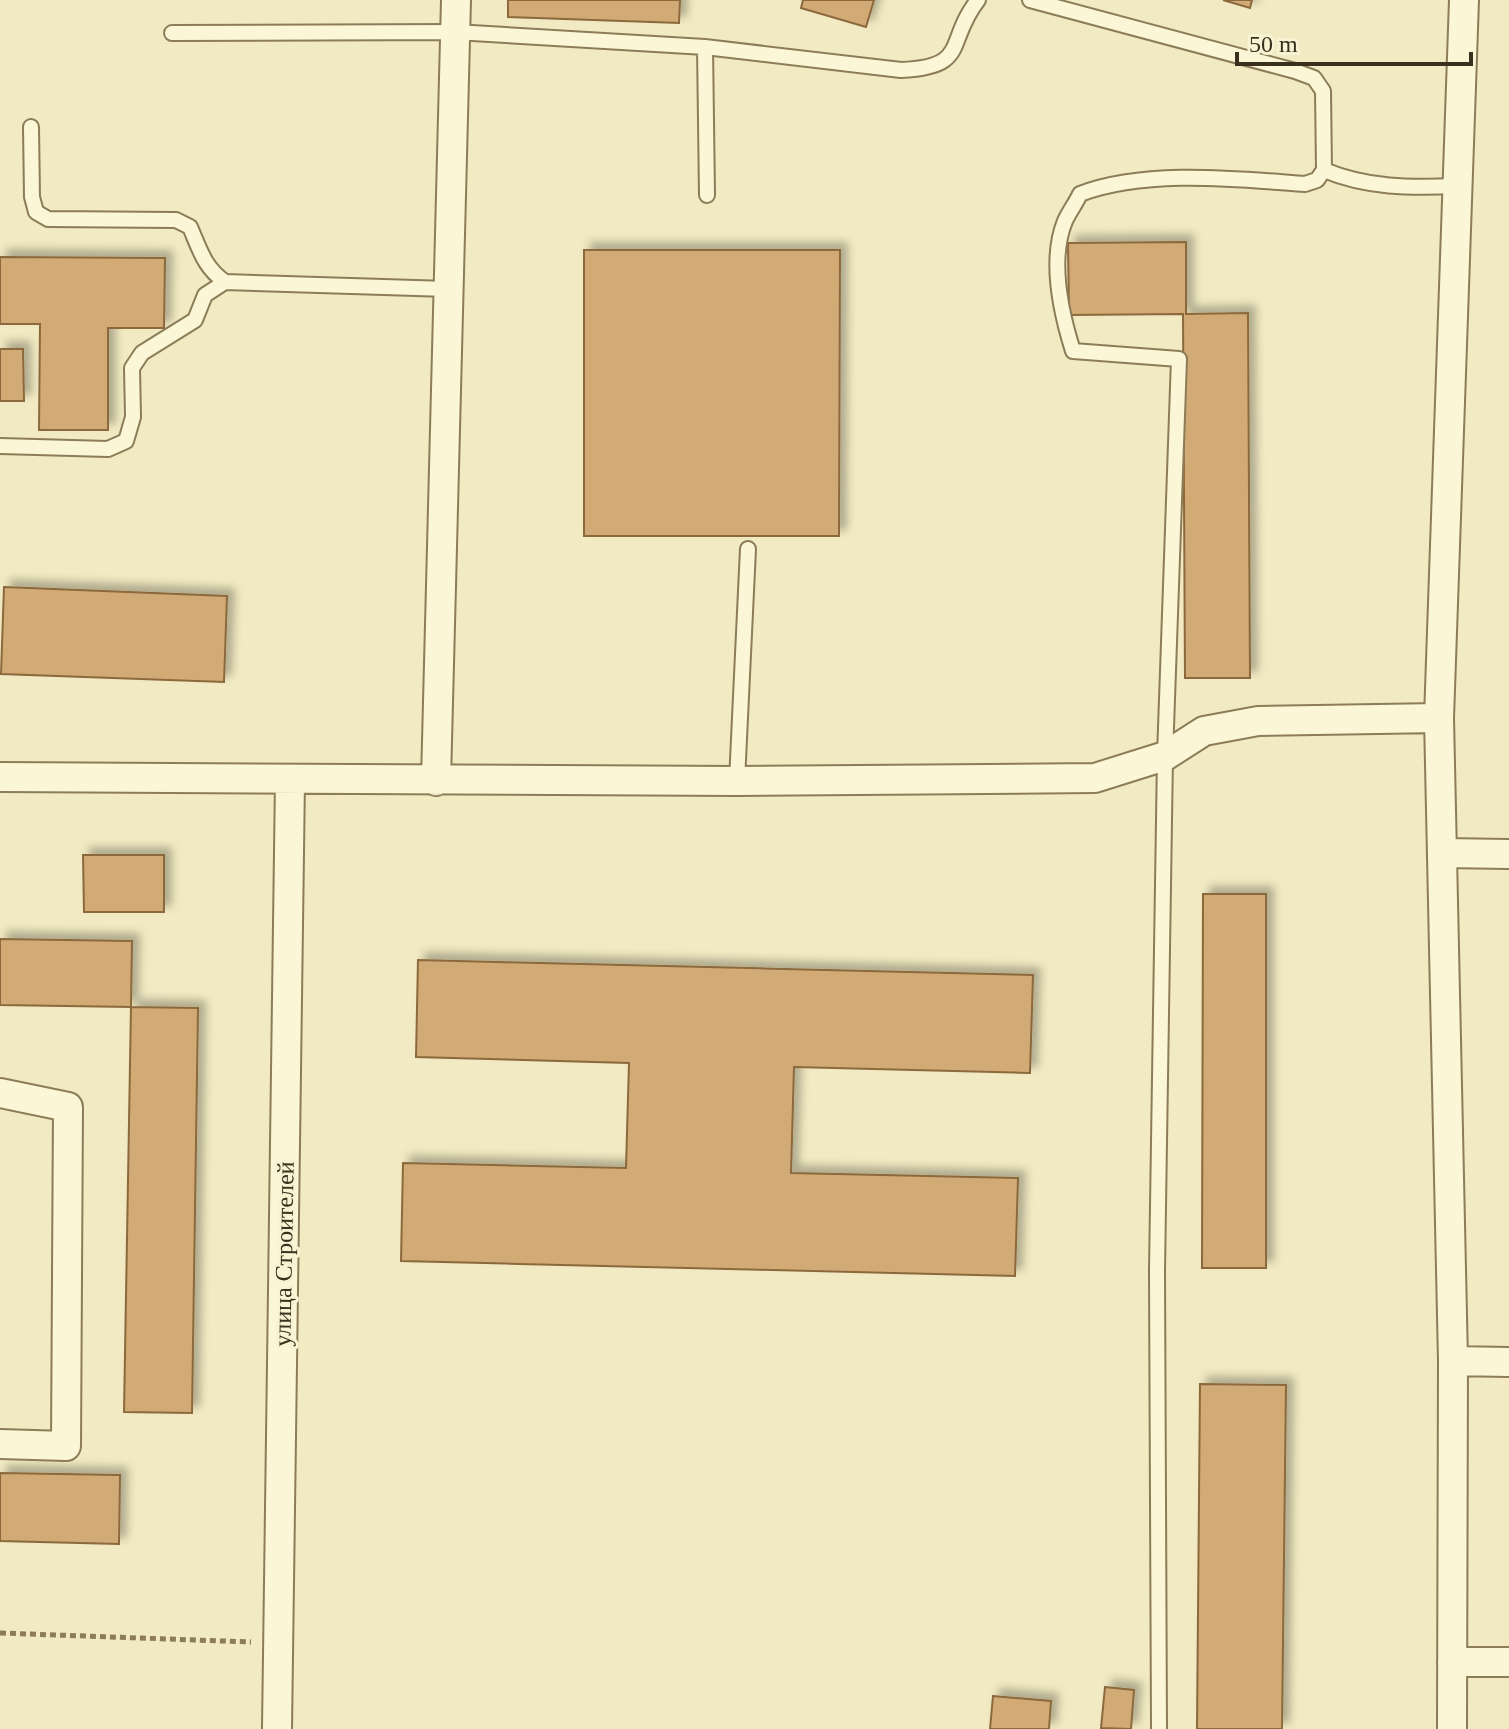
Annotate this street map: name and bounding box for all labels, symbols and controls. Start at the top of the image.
scale bar [1237,16,1471,66]
text: 50 m [1249,31,1298,57]
street label: улица Строителей [269,1161,299,1347]

